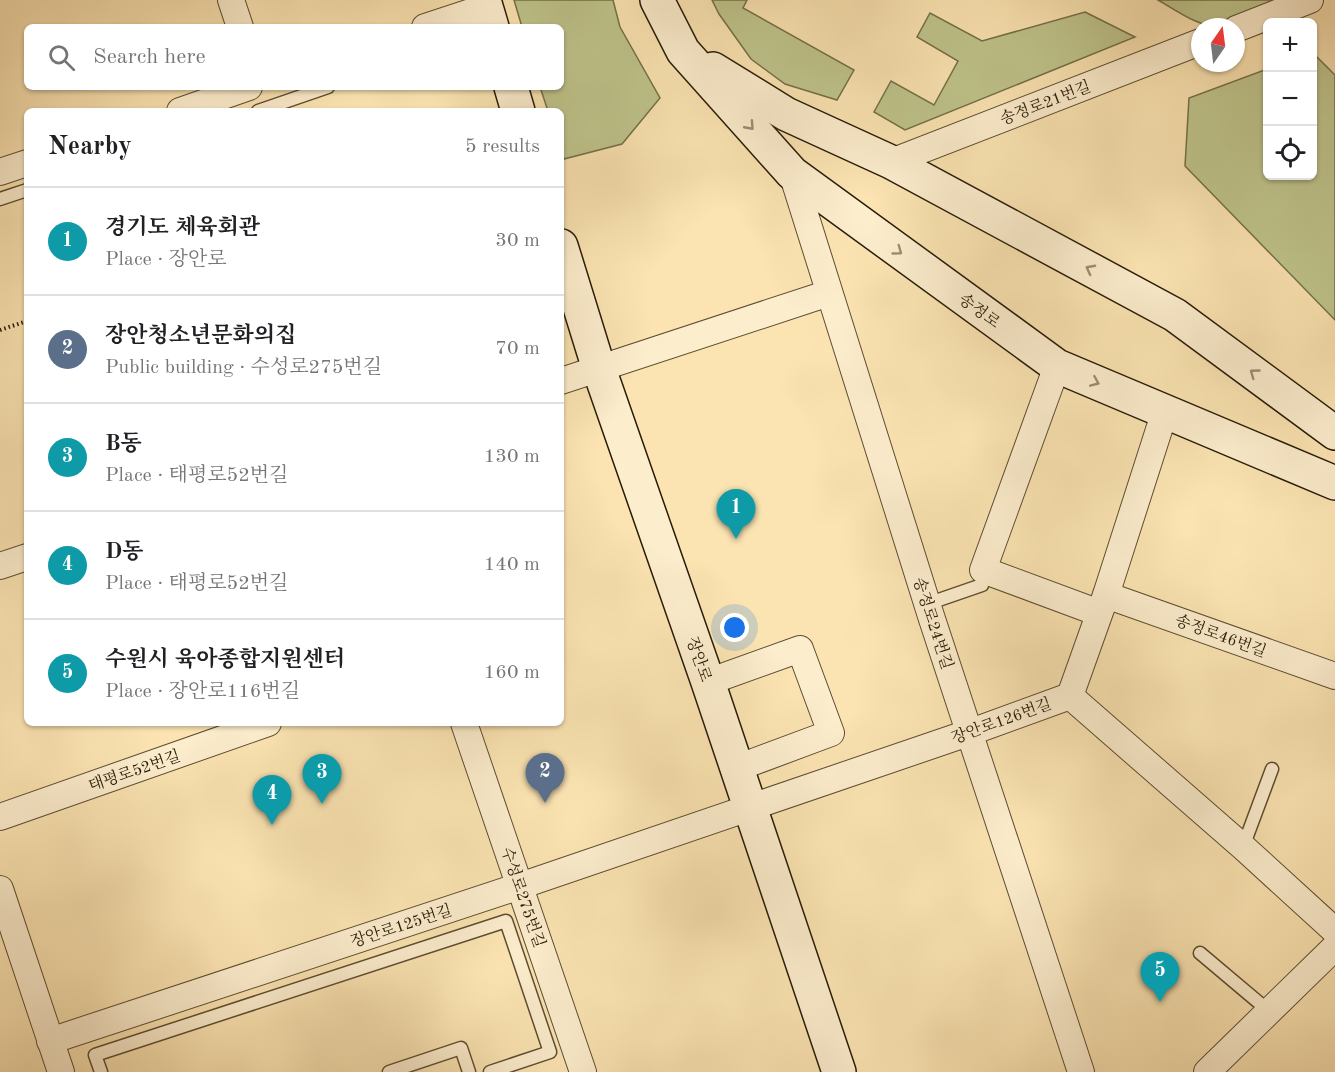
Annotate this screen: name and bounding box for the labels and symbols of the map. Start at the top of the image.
north arrow [1191,18,1245,72]
street label: 송정로21번길 [997,77,1093,129]
one-way arrow [743,119,754,130]
one-way arrow [892,243,903,254]
one-way arrow [1086,265,1096,276]
street label: 송정로 [955,290,1004,332]
one-way arrow [1250,369,1261,380]
one-way arrow [1088,375,1099,387]
pin: 1 [716,490,756,539]
street label: 송정로24번길 [910,575,956,672]
street label: 송정로46번길 [1173,611,1269,661]
your location [720,613,749,642]
street label: 장안로 [683,635,714,685]
street label: 장안로126번길 [949,695,1054,747]
street label: 태평로52번길 [86,748,183,795]
pin: 3 [302,754,342,804]
pin: 2 [526,754,564,803]
pin: 4 [252,776,292,825]
street label: 수성로275번길 [497,845,549,950]
street label: 장안로125번길 [349,902,454,951]
pin: 5 [1140,952,1180,1002]

